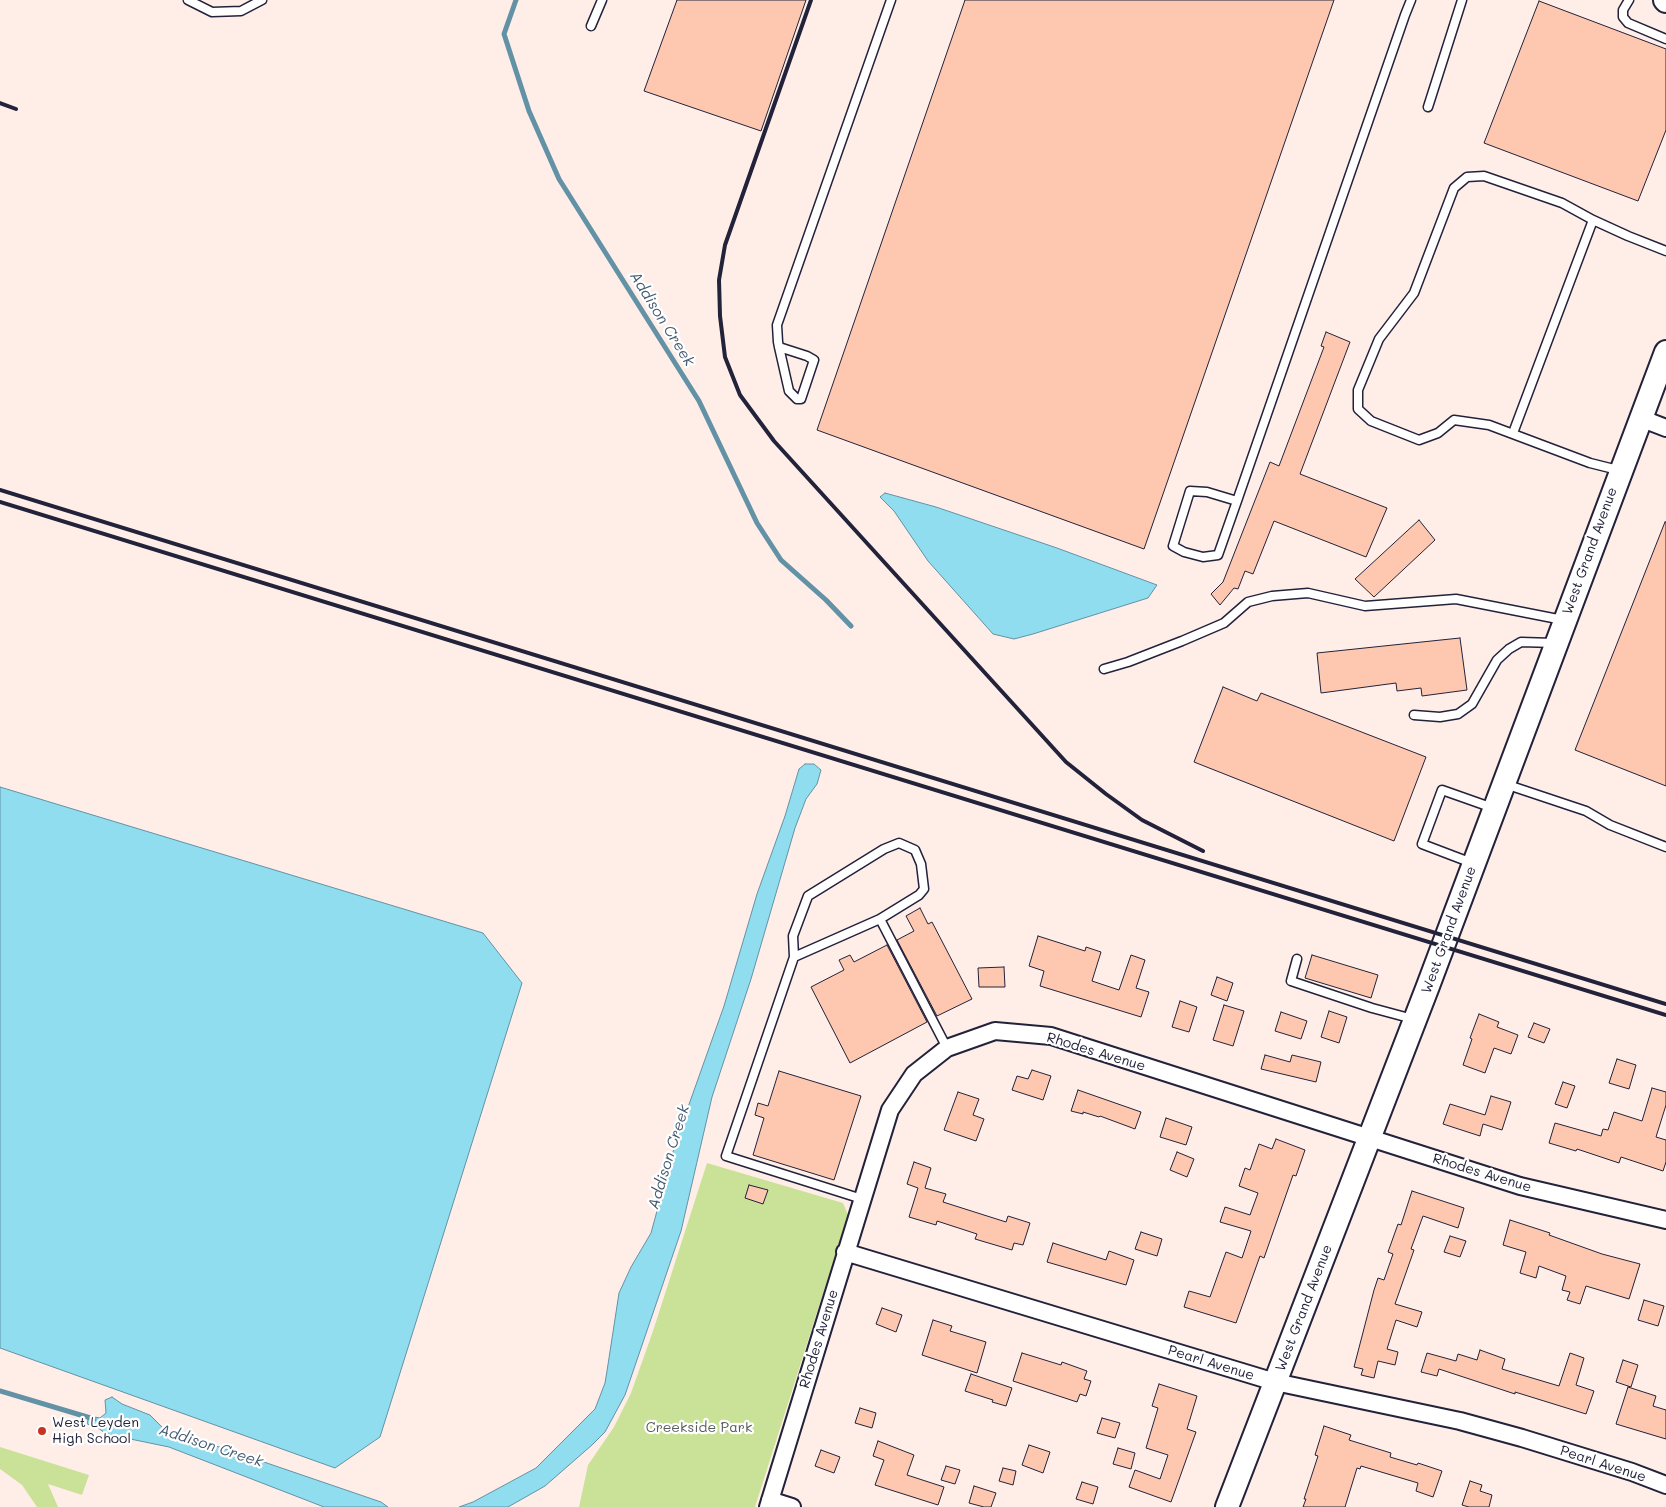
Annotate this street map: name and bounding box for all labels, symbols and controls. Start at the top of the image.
water label: Addison Creek [626,268,698,370]
street label: West Grand Avenue [1559,485,1621,617]
street label: West Grand Avenue [1418,864,1480,996]
street label: Rhodes Avenue [1045,1029,1147,1075]
water label: Addison Creek [645,1103,693,1211]
street label: Rhodes Avenue [1431,1150,1533,1196]
street label: West Grand Avenue [1272,1242,1336,1374]
street label: Rhodes Avenue [796,1288,842,1390]
street label: Pearl Avenue [1166,1342,1256,1384]
place label: West Leyden High School [52,1415,139,1448]
park label: Creekside Park [646,1420,752,1436]
water label: Addison Creek [157,1421,265,1471]
marker: West Leyden High School [36,1425,48,1437]
street label: Pearl Avenue [1558,1442,1648,1486]

